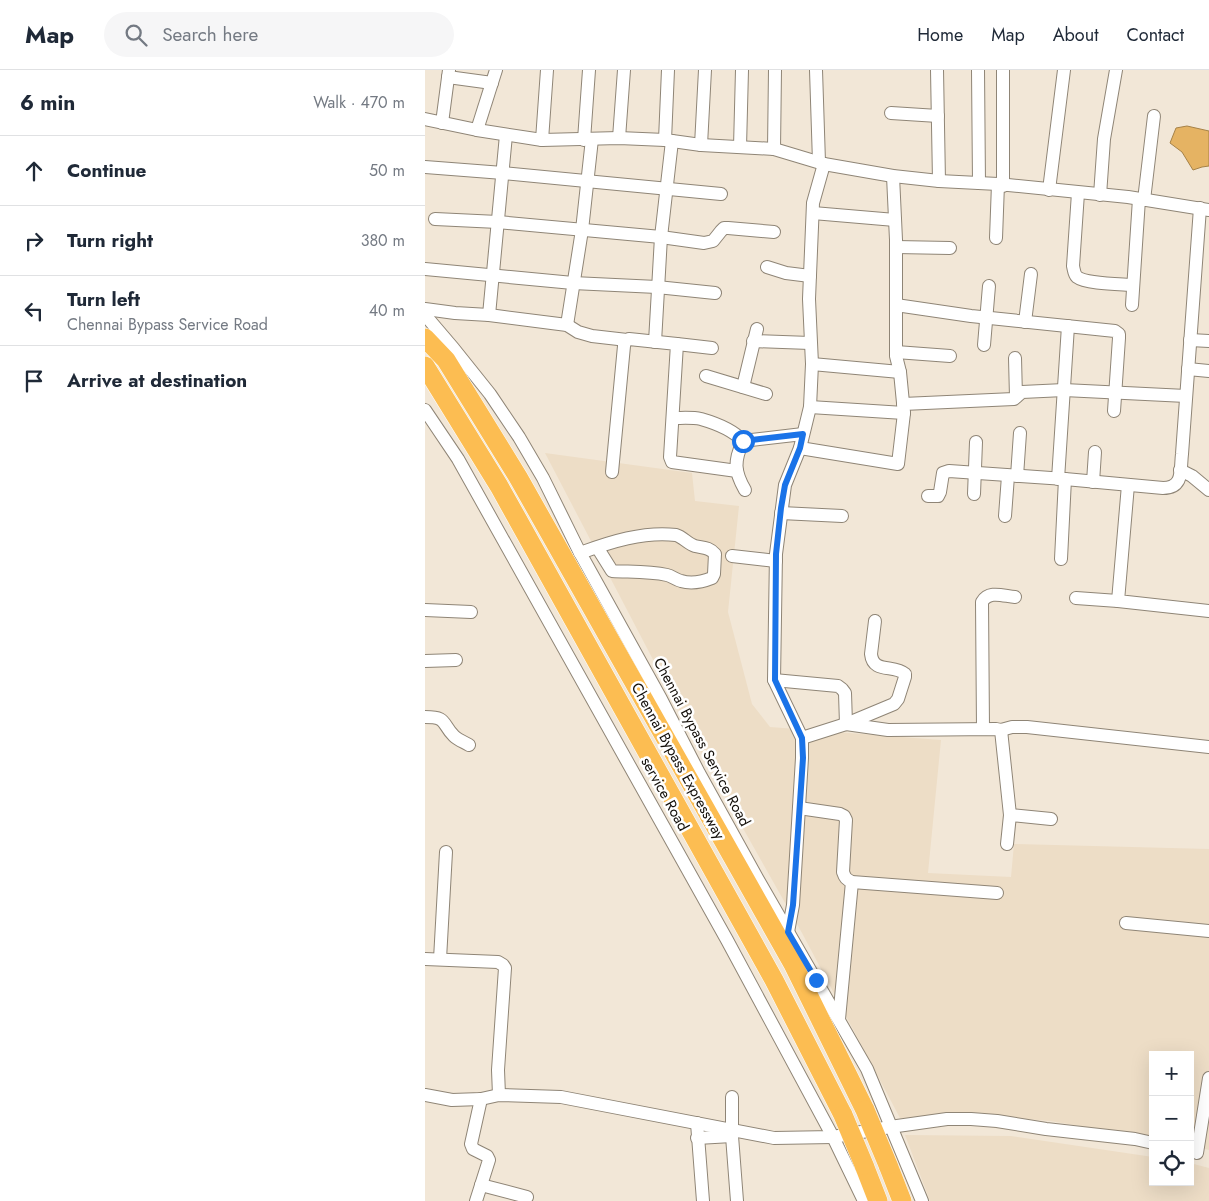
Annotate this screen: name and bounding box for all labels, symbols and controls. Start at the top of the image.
search box [104,12,454,57]
text: Map [25,17,74,52]
icon: search [122,21,150,49]
text: Search here [162,21,258,48]
text: Home [917,22,963,48]
text: Map [991,22,1025,48]
text: About [1053,22,1098,48]
text: Contact [1126,22,1184,48]
text: 6 min [20,88,75,118]
text: Walk · 470 m [313,91,405,114]
icon: ahead [20,157,48,185]
text: Continue [67,157,146,184]
text: 50 m [369,159,405,182]
icon: right [20,227,48,255]
text: Turn right [67,227,153,254]
text: 380 m [361,229,405,252]
text: Turn left [67,286,140,313]
icon: left [20,297,48,325]
text: 40 m [369,299,405,322]
text: Chennai Bypass Service Road [67,313,268,336]
icon: arrive [20,367,48,395]
text: Arrive at destination [67,367,247,394]
route start [732,430,755,453]
street label: Chennai Bypass Service Road [648,654,756,830]
street label: Chennai Bypass Expressway [626,679,731,844]
street label: service Road [636,753,694,835]
route end [805,969,828,992]
map controls [1149,1051,1194,1186]
button: + [1149,1051,1194,1096]
button: − [1149,1096,1194,1141]
button: locate [1149,1141,1194,1186]

